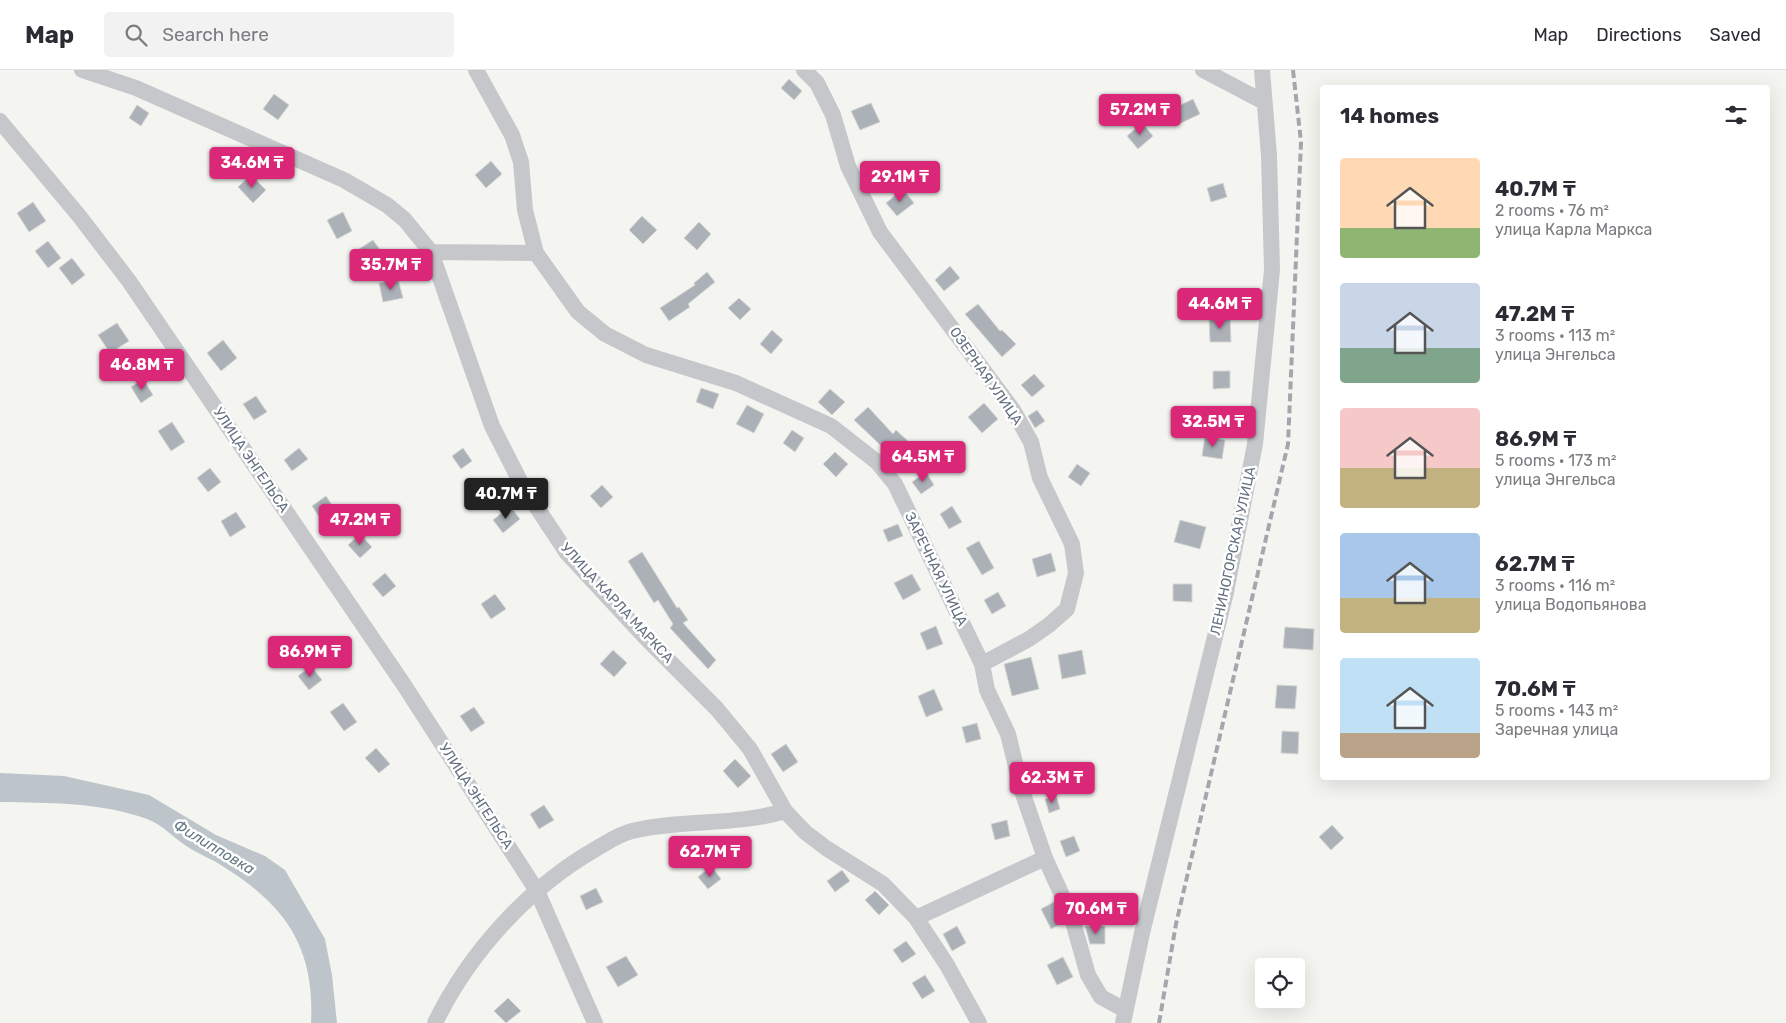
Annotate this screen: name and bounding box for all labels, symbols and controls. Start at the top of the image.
search box [104,12,454,57]
text: Map [25,21,74,49]
icon: search [122,21,150,49]
text: Search here [162,23,269,46]
text: Map [1533,24,1568,46]
text: Directions [1596,24,1682,46]
text: Saved [1710,24,1761,46]
pin: 57.2M ₸ [1094,93,1186,136]
text: 57.2M ₸ [1110,100,1170,119]
icon: filters [1722,101,1750,129]
text: 14 homes [1340,103,1439,128]
pin: 34.6M ₸ [206,146,298,189]
text: 34.6M ₸ [221,153,283,172]
pin: 29.1M ₸ [854,160,946,203]
text: 29.1M ₸ [871,167,929,186]
text: 40.7M ₸ [1495,176,1576,201]
icon: home [1380,178,1440,238]
text: 2 rooms · 76 m² [1495,201,1609,220]
text: улица Карла Маркса [1495,220,1652,239]
pin: 35.7M ₸ [345,248,437,291]
text: 35.7M ₸ [361,255,421,274]
pin: 44.6M ₸ [1174,288,1266,330]
text: 44.6M ₸ [1188,294,1252,313]
text: 47.2M ₸ [1495,301,1574,326]
icon: home [1380,303,1440,363]
street label: ОЗЕРНАЯ УЛИЦА [946,324,1026,429]
text: 3 rooms · 113 m² [1495,326,1615,345]
text: улица Энгельса [1495,345,1616,364]
pin: 46.8M ₸ [96,348,188,391]
text: 46.8M ₸ [110,355,174,374]
street label: УЛИЦА ЭНГЕЛЬСА [210,404,293,516]
pin: 32.5M ₸ [1167,406,1259,448]
text: 32.5M ₸ [1182,412,1244,431]
text: 86.9M ₸ [1495,426,1577,451]
icon: home [1380,428,1440,488]
pin: 64.5M ₸ [877,440,969,483]
text: 64.5M ₸ [892,447,954,466]
text: 5 rooms · 173 m² [1495,451,1617,470]
street label: ЛЕНИНОГОРСКАЯ УЛИЦА [1207,465,1259,637]
text: улица Энгельса [1495,470,1616,489]
pin: 40.7M ₸ [460,478,552,520]
text: 40.7M ₸ [475,484,537,503]
pin: 47.2M ₸ [314,504,406,546]
street label: ЗАРЕЧНАЯ УЛИЦА [901,509,971,629]
text: 47.2M ₸ [330,510,390,529]
street label: УЛИЦА КАРЛА МАРКСА [557,539,677,667]
text: 62.7M ₸ [1495,551,1575,576]
icon: home [1380,553,1440,613]
text: 3 rooms · 116 m² [1495,576,1615,595]
text: улица Водопьянова [1495,595,1647,614]
pin: 86.9M ₸ [264,636,356,678]
text: 86.9M ₸ [279,642,341,661]
text: 70.6M ₸ [1495,676,1576,701]
icon: home [1380,678,1440,738]
text: 5 rooms · 143 m² [1495,701,1618,720]
text: Заречная улица [1495,720,1618,739]
street label: УЛИЦА ЭНГЕЛЬСА [435,740,517,853]
pin: 62.3M ₸ [1006,762,1098,804]
text: 62.3M ₸ [1021,768,1083,787]
water label: Филипповка [170,816,258,878]
pin: 62.7M ₸ [664,836,756,878]
text: 62.7M ₸ [680,842,740,861]
pin: 70.6M ₸ [1050,892,1142,935]
text: 70.6M ₸ [1065,899,1127,918]
map controls [1255,958,1305,1008]
button: locate [1255,958,1305,1008]

